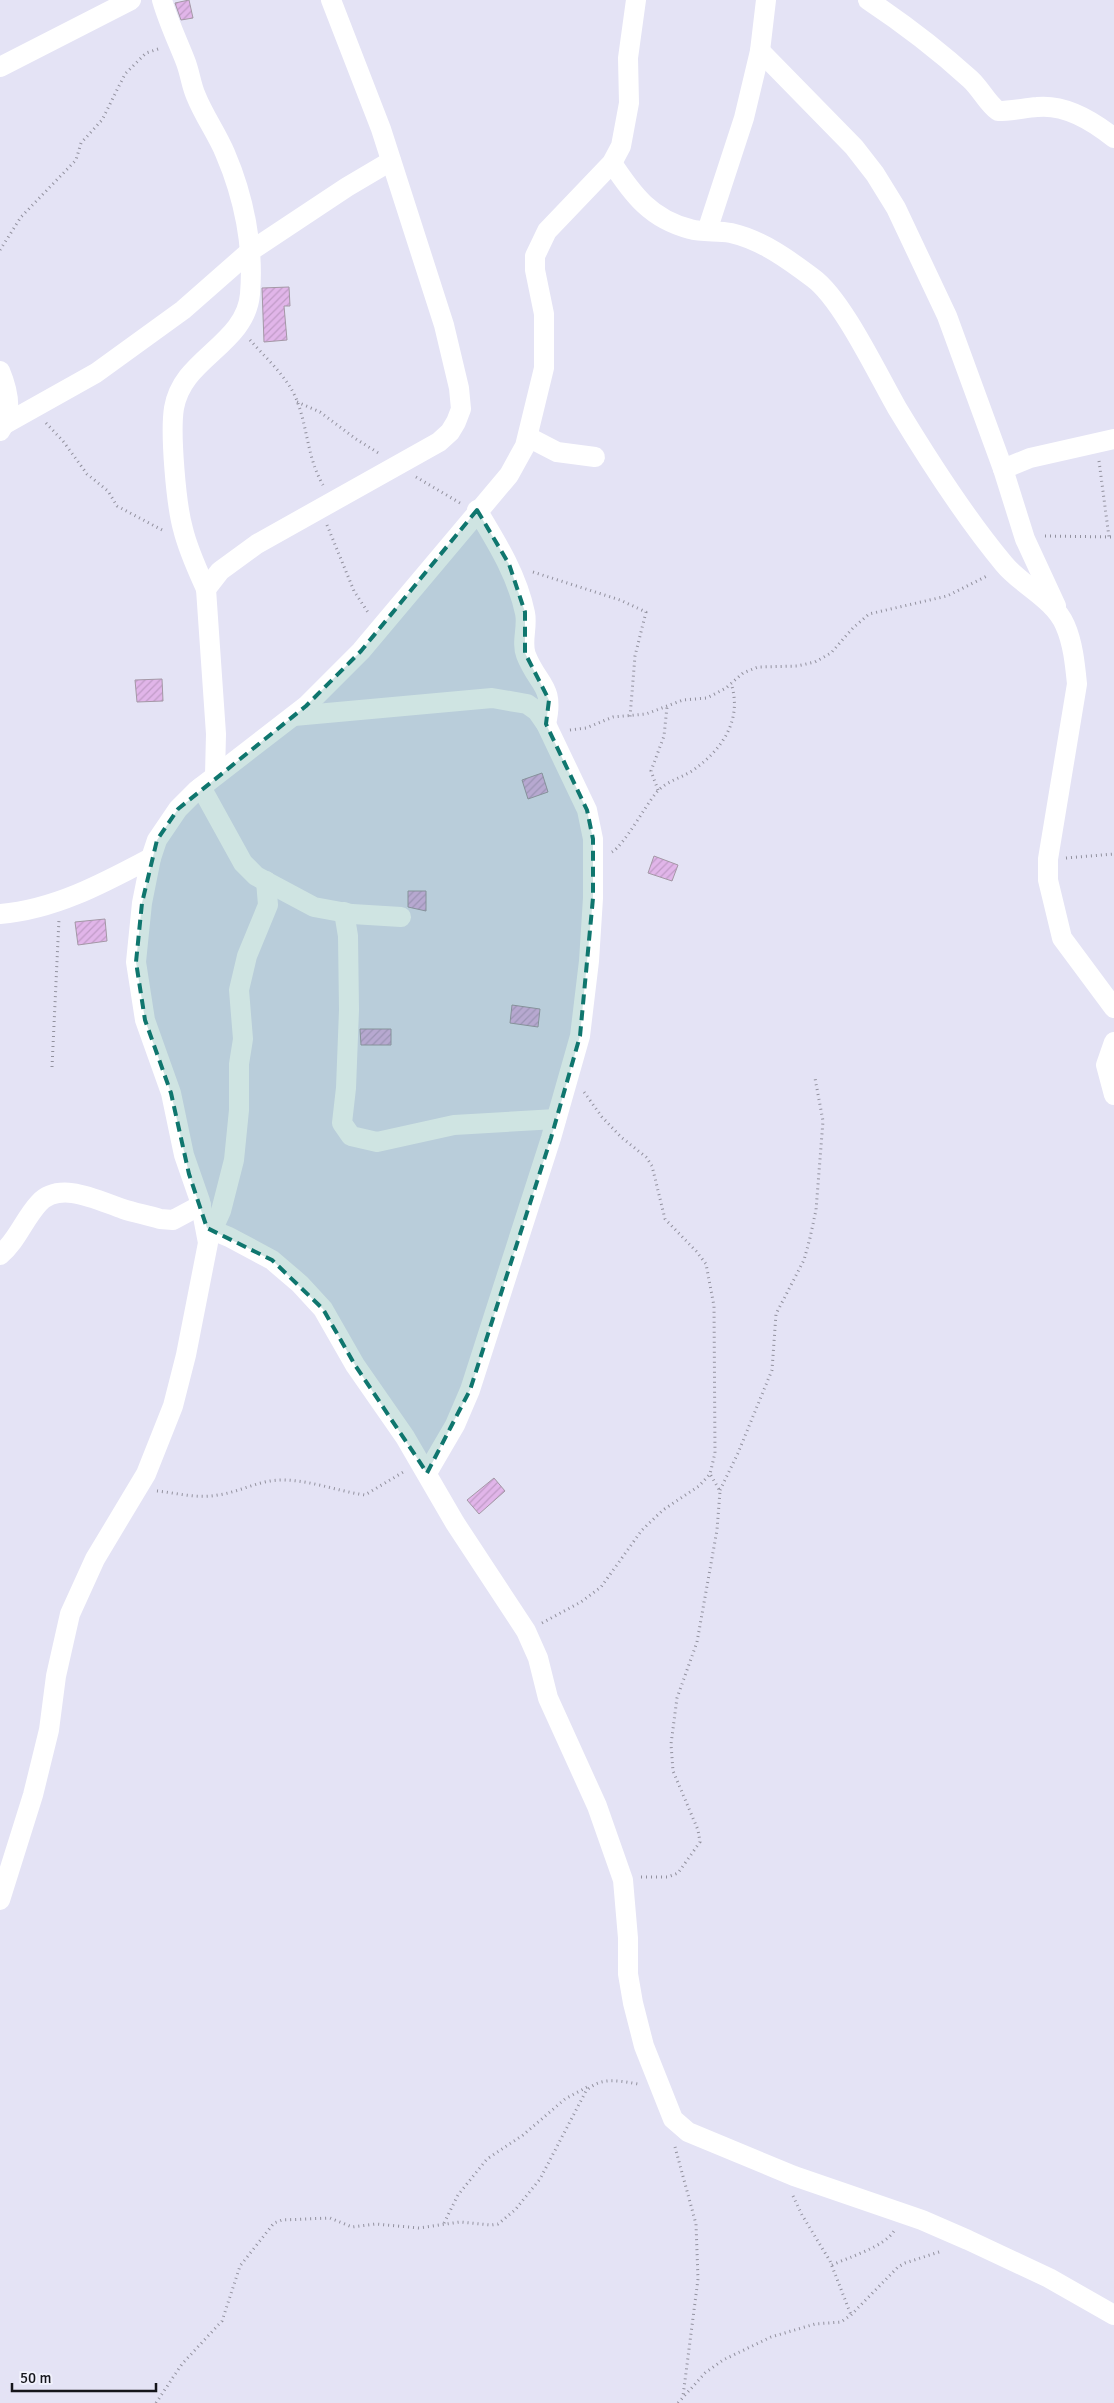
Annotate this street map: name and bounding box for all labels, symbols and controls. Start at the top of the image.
scale bar [12,2360,156,2392]
text: 50 m [20,2369,51,2387]

